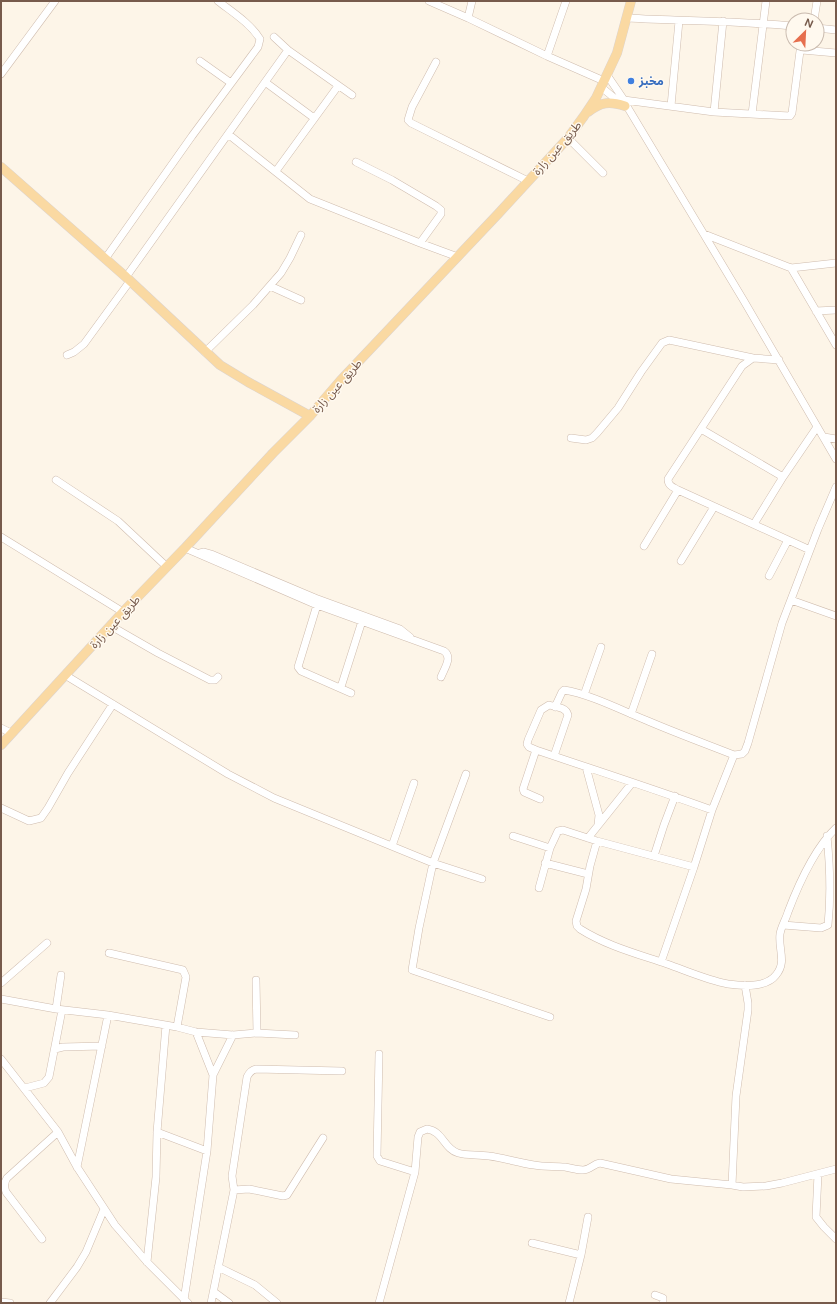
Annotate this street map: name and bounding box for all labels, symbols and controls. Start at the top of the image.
north arrow [785,12,825,52]
text: N [803,15,816,31]
place label: مخبز [638,73,664,89]
marker: مخبز [626,76,636,86]
street label: طريق عين زارة [529,117,585,179]
street label: طريق عين زارة [309,356,365,416]
street label: طريق عين زارة [86,592,144,652]

